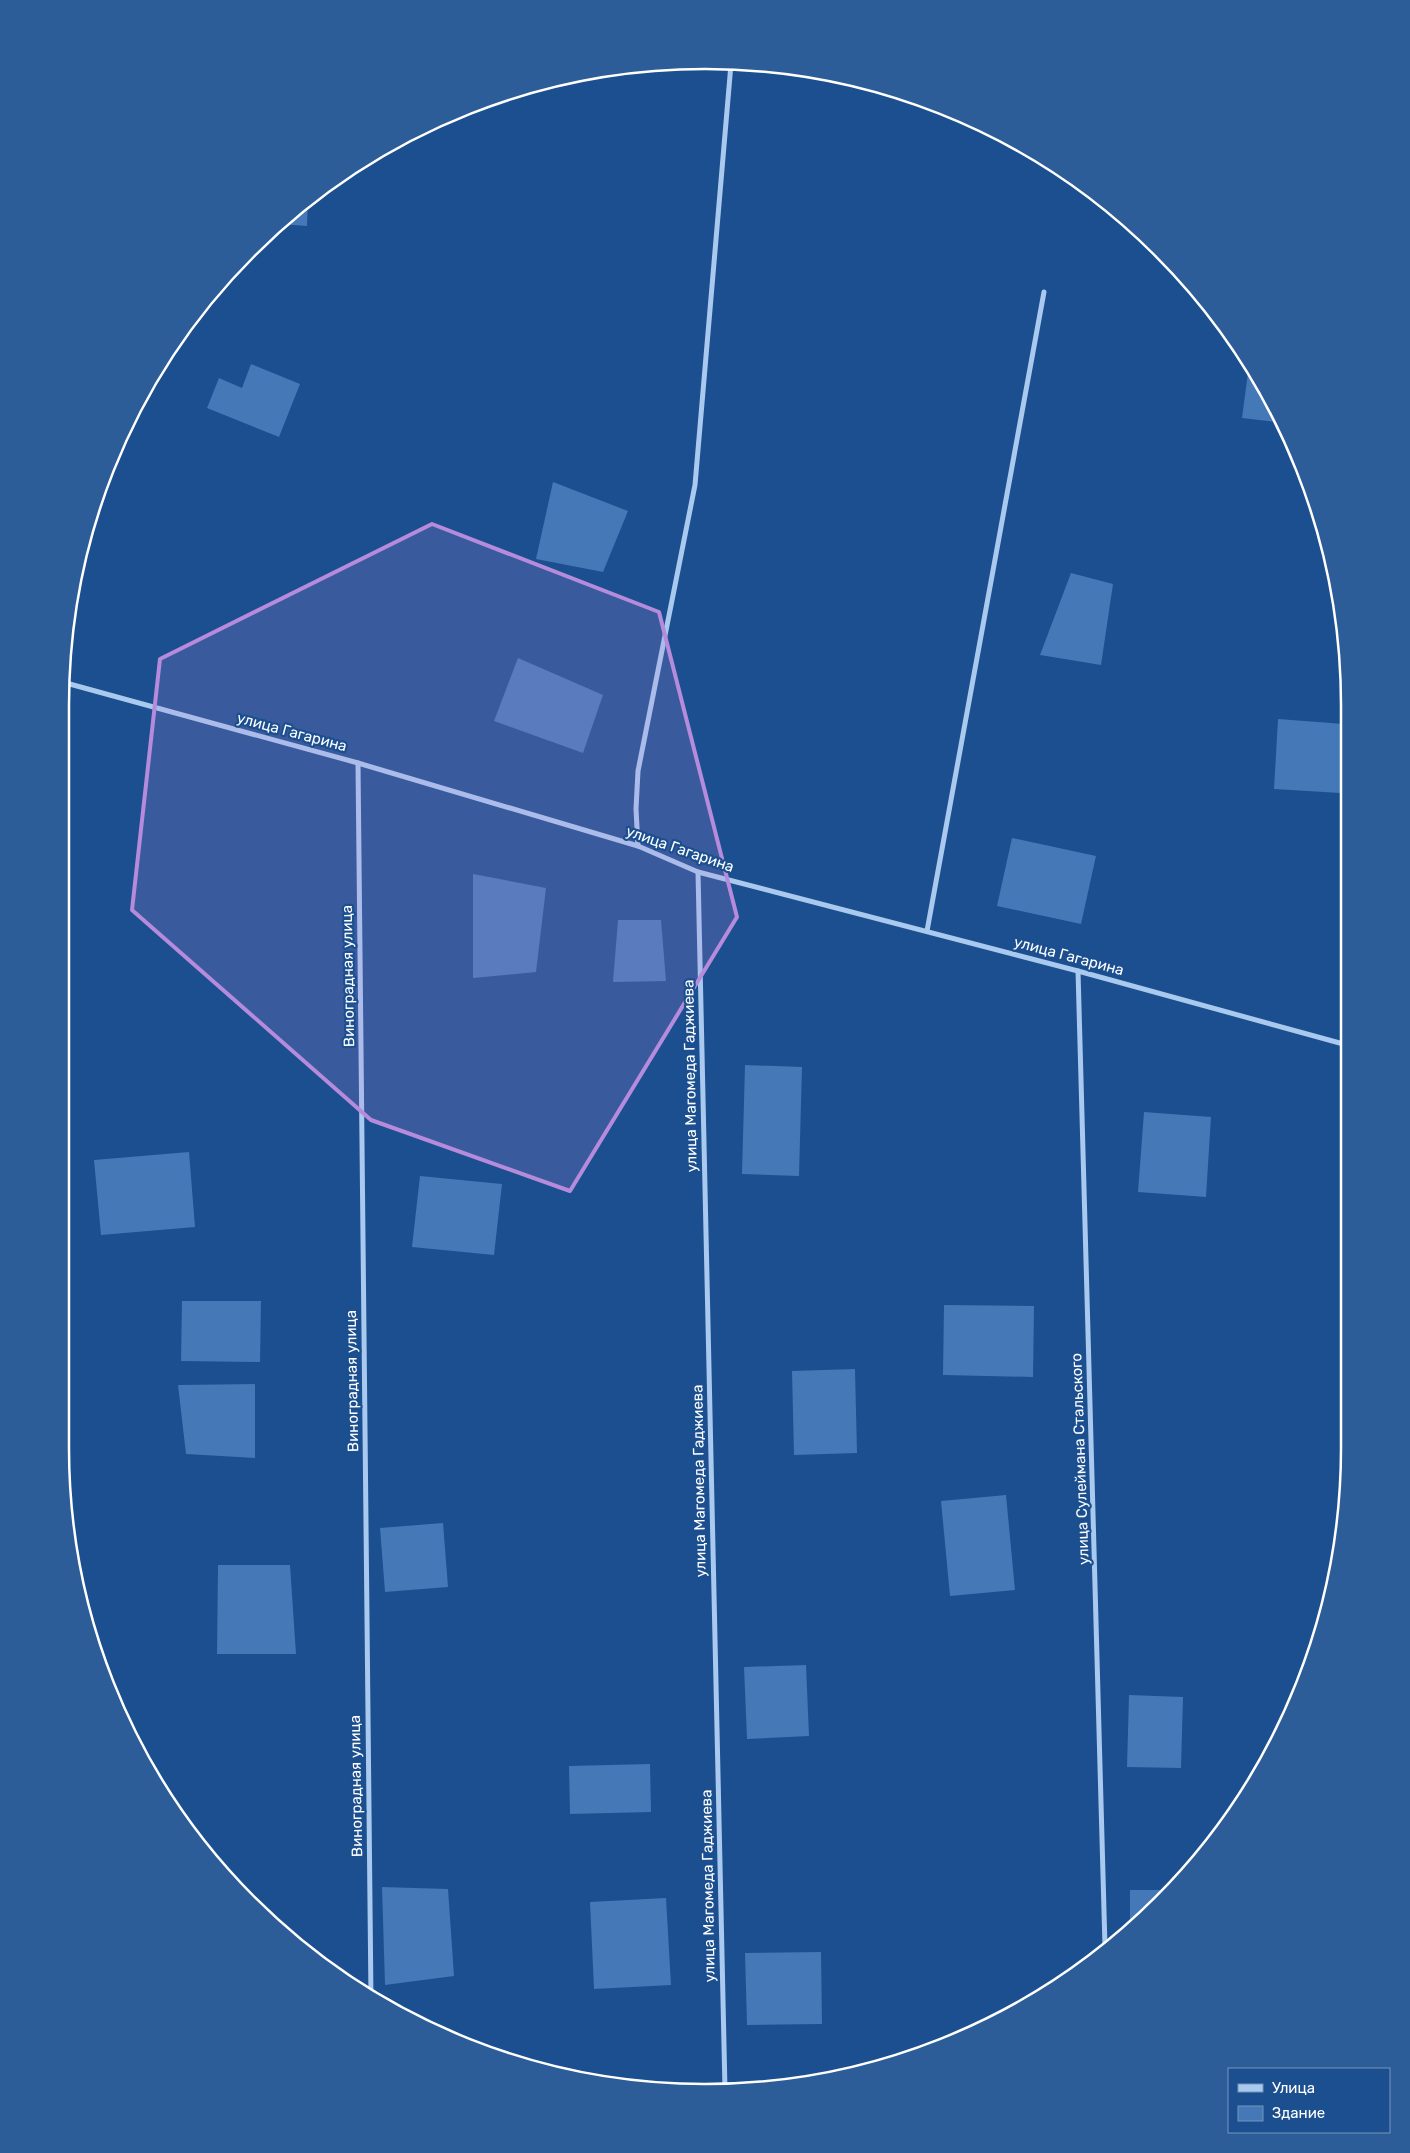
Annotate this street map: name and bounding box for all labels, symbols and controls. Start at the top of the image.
street label: улица Гагарина [235,709,349,755]
street label: улица Гагарина [624,822,736,876]
street label: Виноградная улица [338,905,358,1047]
street label: улица Гагарина [1012,933,1126,979]
street label: улица Магомеда Гаджиева [679,979,701,1173]
street label: Виноградная улица [342,1310,362,1452]
street label: улица Сулеймана Стальского [1067,1353,1093,1565]
street label: улица Магомеда Гаджиева [688,1384,710,1578]
street label: Виноградная улица [346,1715,366,1857]
street label: улица Магомеда Гаджиева [697,1789,719,1983]
legend [1228,2068,1390,2133]
text: Улица [1272,2079,1315,2097]
text: Здание [1272,2104,1325,2122]

